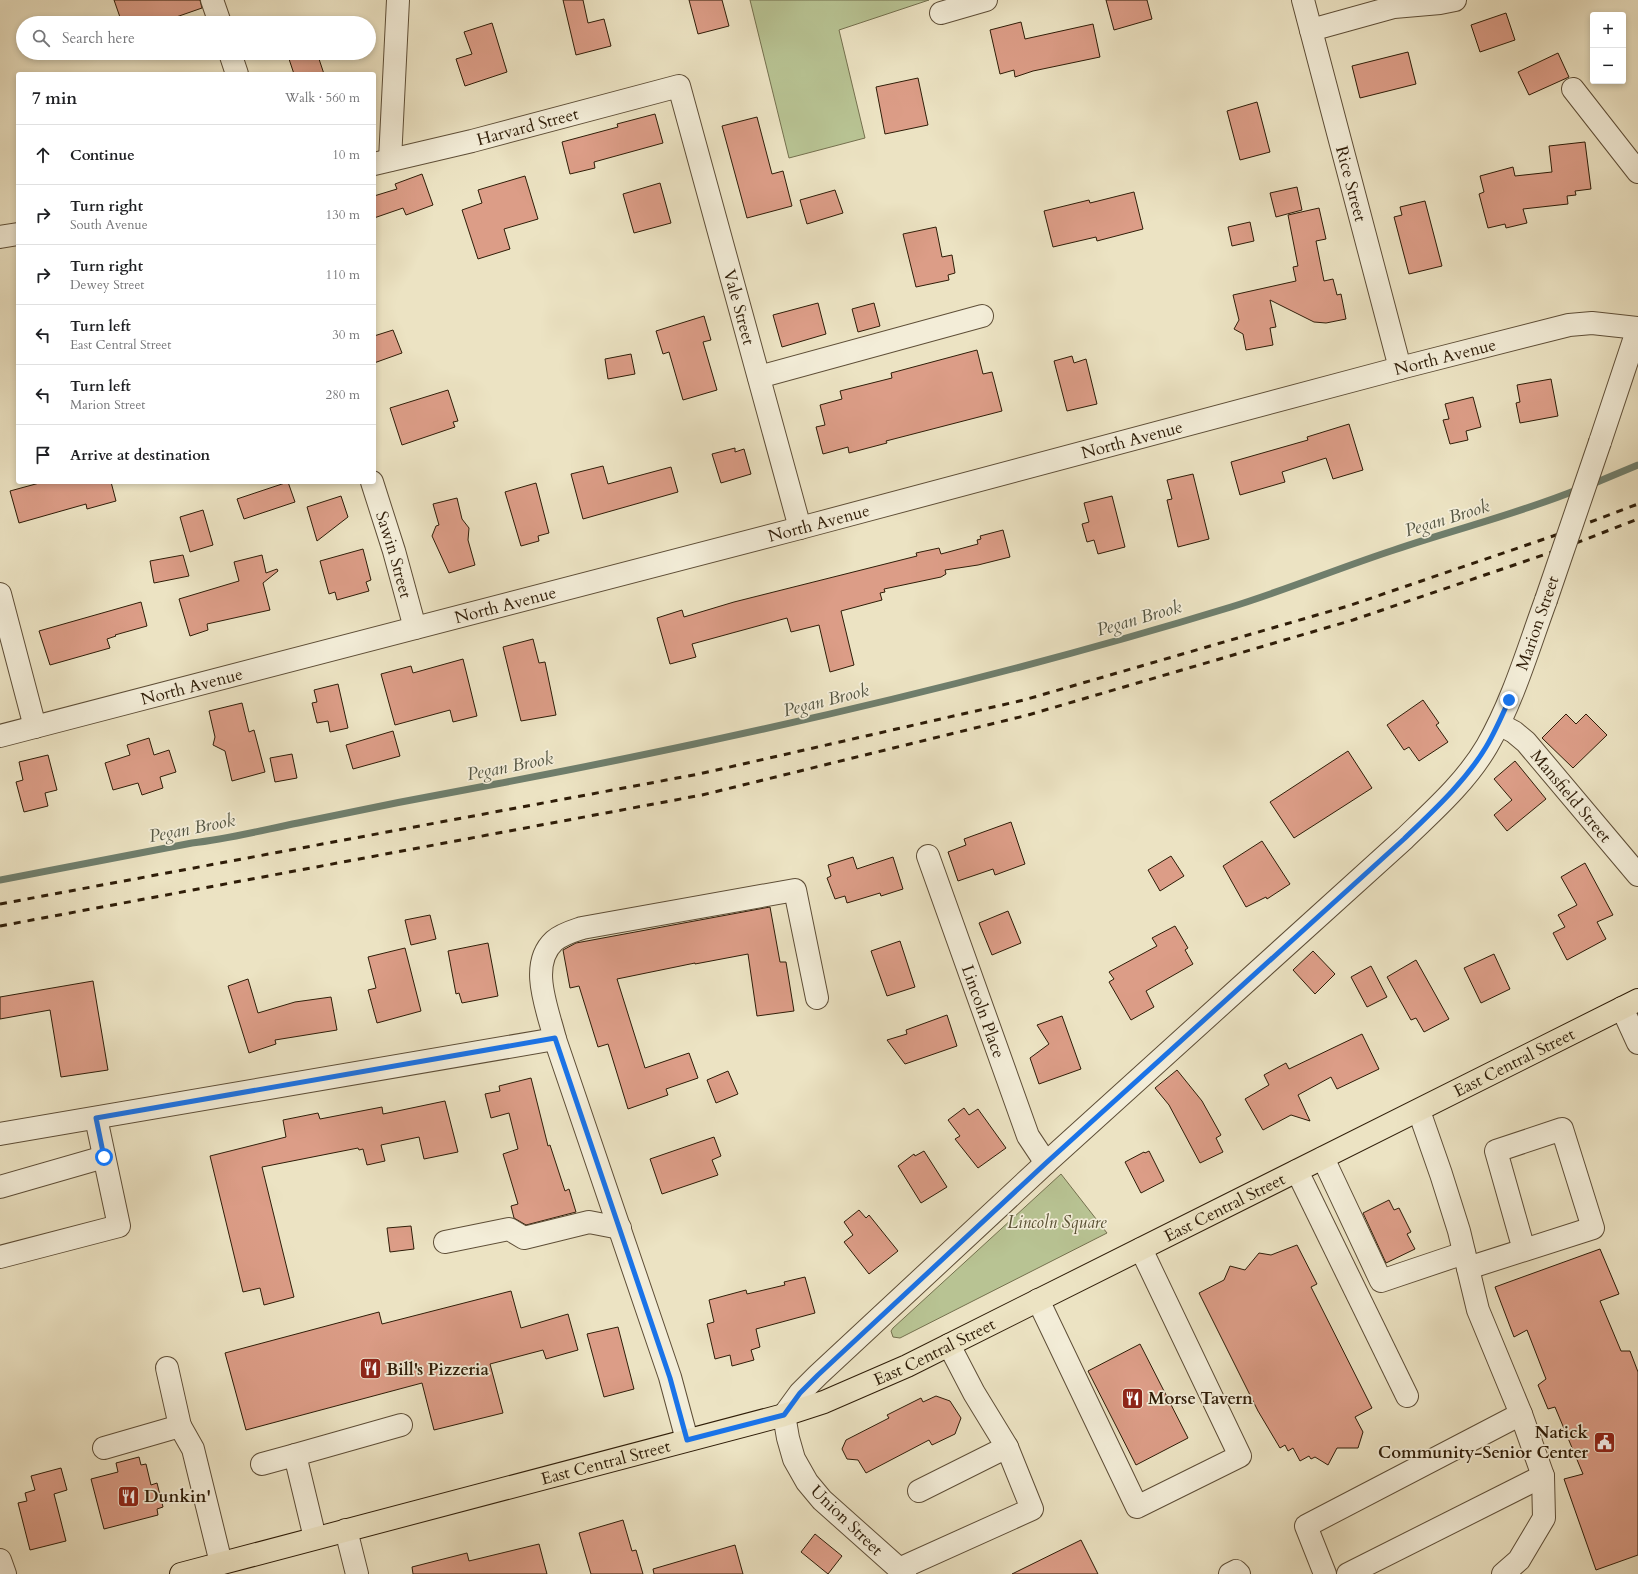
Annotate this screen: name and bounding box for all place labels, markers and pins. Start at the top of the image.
restaurant icon: Bill's Pizzeria [358,1356,384,1382]
place label: Bill's Pizzeria [386,1358,490,1381]
restaurant icon: Morse Tavern [1120,1385,1146,1411]
place label: Morse Tavern [1148,1387,1253,1410]
place label: Natick Community-Senior Center [1378,1421,1588,1464]
public building icon: Natick Community-Senior Center [1591,1429,1617,1455]
restaurant icon: Dunkin' [115,1483,141,1509]
place label: Dunkin' [144,1485,211,1508]

